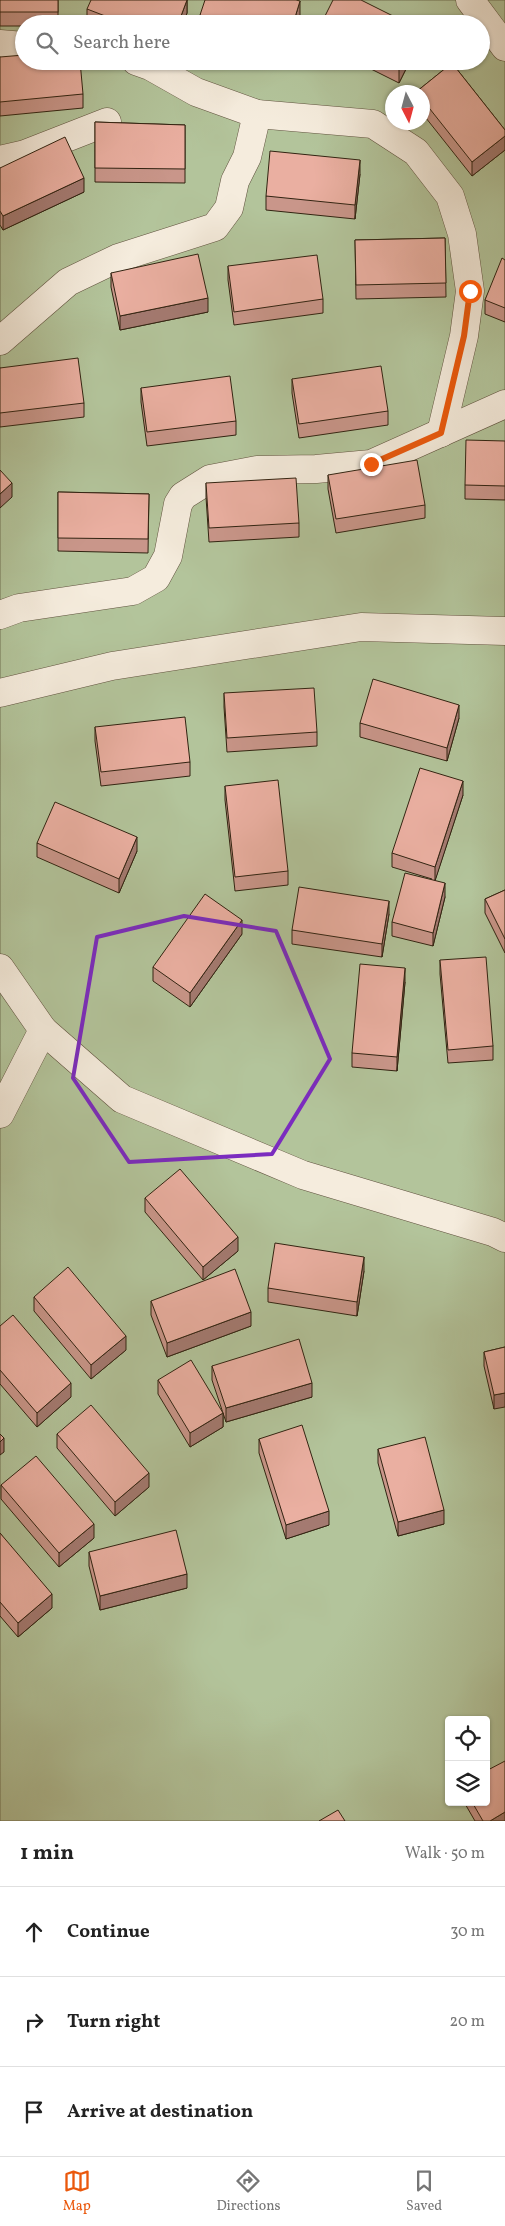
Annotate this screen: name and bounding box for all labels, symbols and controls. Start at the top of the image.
search box [15,15,490,70]
icon: search [33,29,61,57]
text: Search here [73,30,170,56]
north arrow [385,85,430,130]
route start [459,280,482,303]
route end [360,453,383,476]
map controls [445,1716,490,1806]
button: locate [445,1716,490,1761]
button: layers [445,1761,490,1806]
text: 1 min [20,1839,74,1868]
text: Walk · 50 m [405,1843,485,1865]
icon: ahead [20,1918,48,1946]
text: Continue [67,1919,150,1945]
text: 30 m [450,1921,485,1943]
icon: right [20,2008,48,2036]
text: Turn right [67,2009,160,2035]
text: 20 m [450,2011,485,2033]
icon: arrive [20,2098,48,2126]
text: Arrive at destination [67,2099,253,2125]
tab: Map [63,2167,91,2216]
tab: Directions [216,2167,281,2216]
tab: Saved [406,2167,442,2216]

